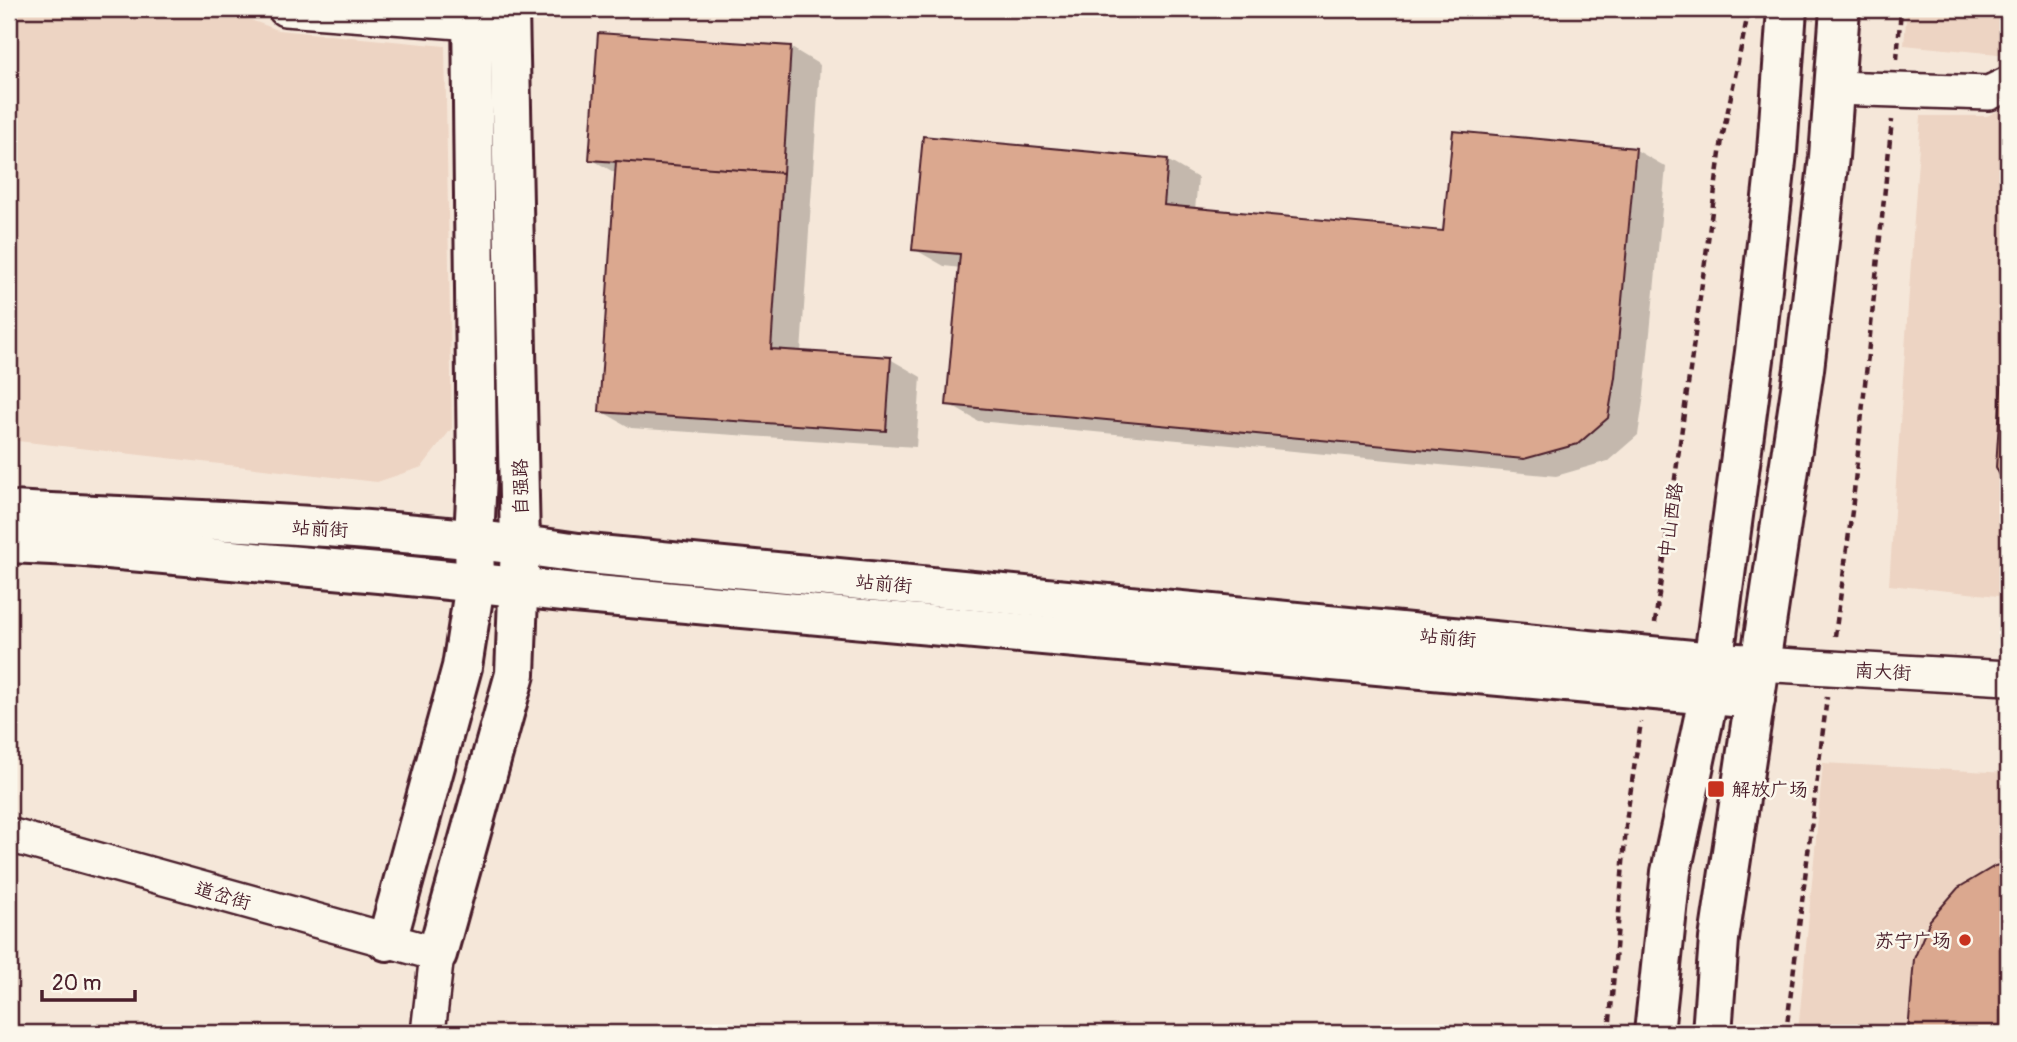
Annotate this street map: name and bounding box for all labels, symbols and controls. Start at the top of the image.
street label: 自强路 [509,458,533,516]
street label: 中山西路 [1654,481,1688,559]
street label: 站前街 [291,516,349,542]
street label: 站前街 [854,570,913,598]
street label: 站前街 [1418,624,1477,652]
street label: 南大街 [1854,659,1912,685]
place label: 解放广场 [1732,778,1808,802]
marker: 解放广场 [1706,779,1726,799]
street label: 道岔街 [192,877,253,915]
place label: 苏宁广场 [1875,929,1951,953]
marker: 苏宁广场 [1957,932,1973,948]
scale bar [42,958,135,1002]
text: 20 m [52,970,101,997]

